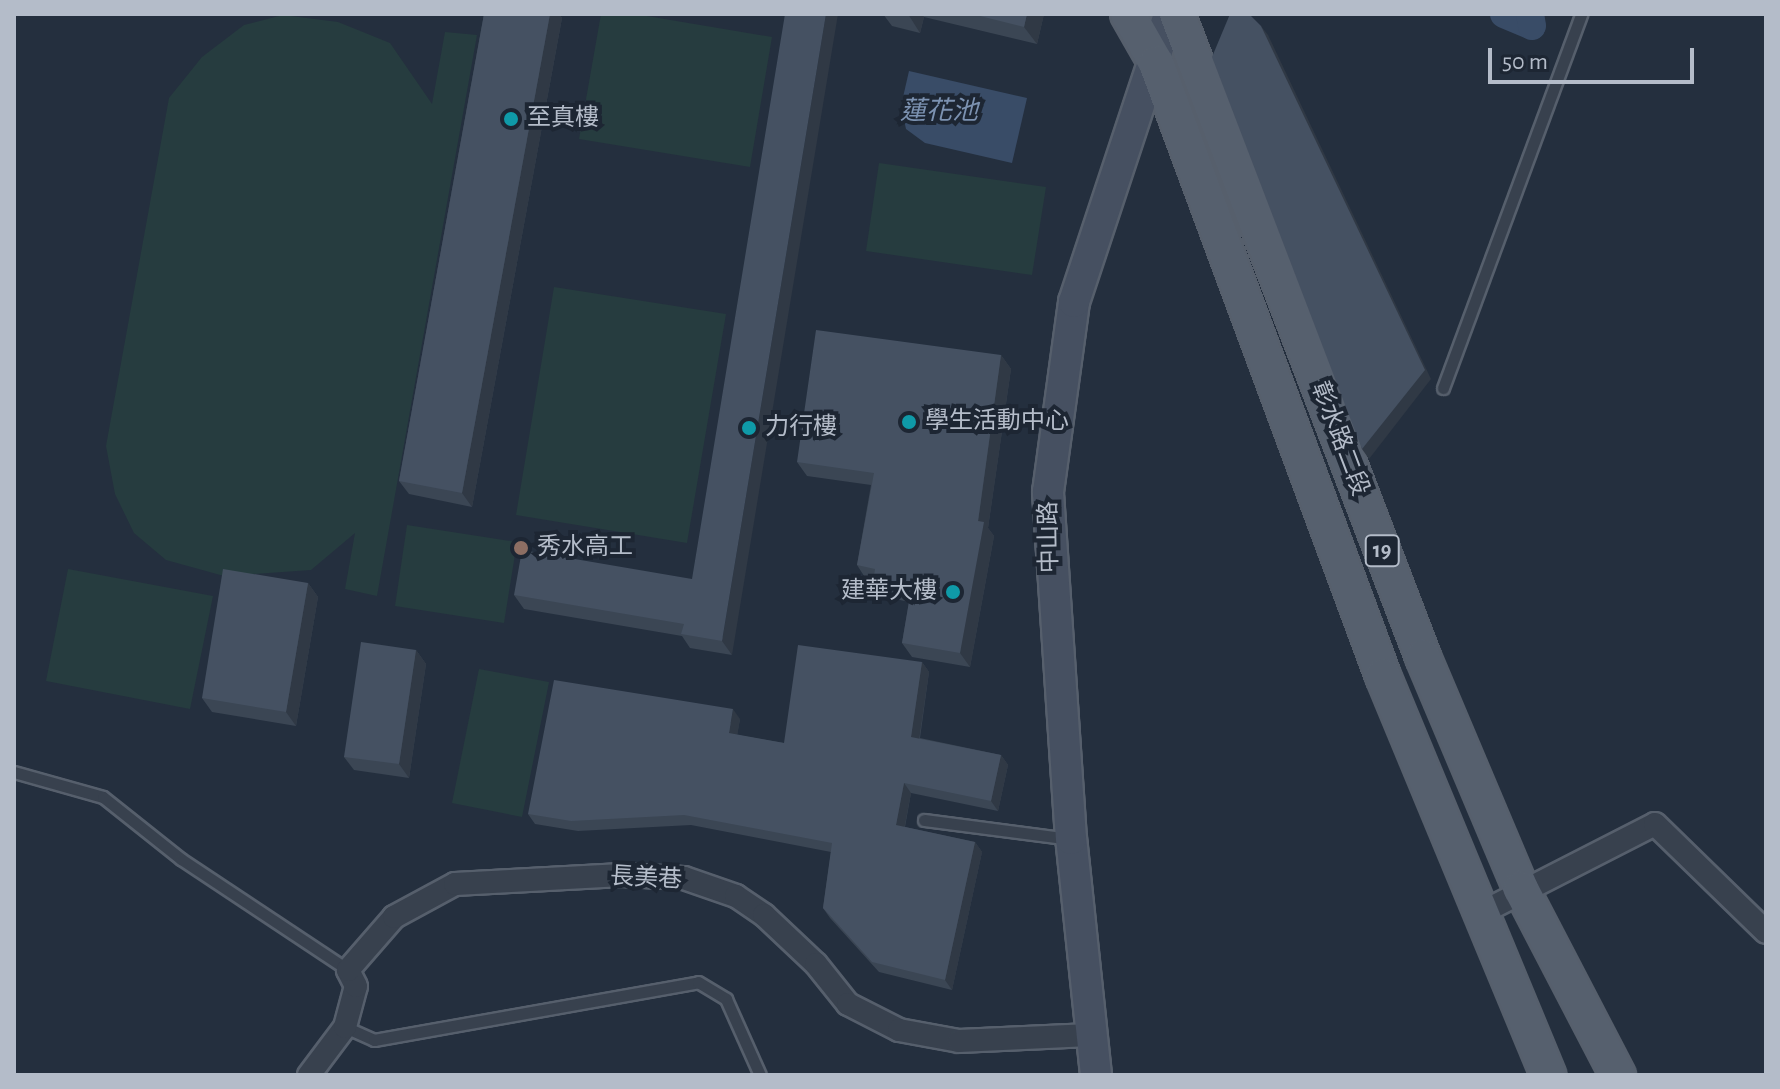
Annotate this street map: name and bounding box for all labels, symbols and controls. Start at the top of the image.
scale bar [1492,32,1698,82]
text: 50 m [1502,50,1548,74]
water label: 蓮花池 [900,96,978,128]
place label: 至真樓 [527,105,599,133]
marker: 至真樓 [502,110,520,128]
street label: 彰水路二段 [1304,378,1374,500]
place label: 學生活動中心 [925,408,1069,436]
marker: 學生活動中心 [900,413,918,431]
place label: 力行樓 [765,414,837,442]
marker: 力行樓 [740,419,758,437]
street label: 中山路 [1035,501,1065,573]
road number: 19 [1364,533,1400,569]
place label: 秀水高工 [537,534,633,562]
marker: 秀水高工 [512,539,530,557]
place label: 建華大樓 [841,578,937,606]
marker: 建華大樓 [944,583,962,601]
street label: 長美巷 [609,863,683,895]

